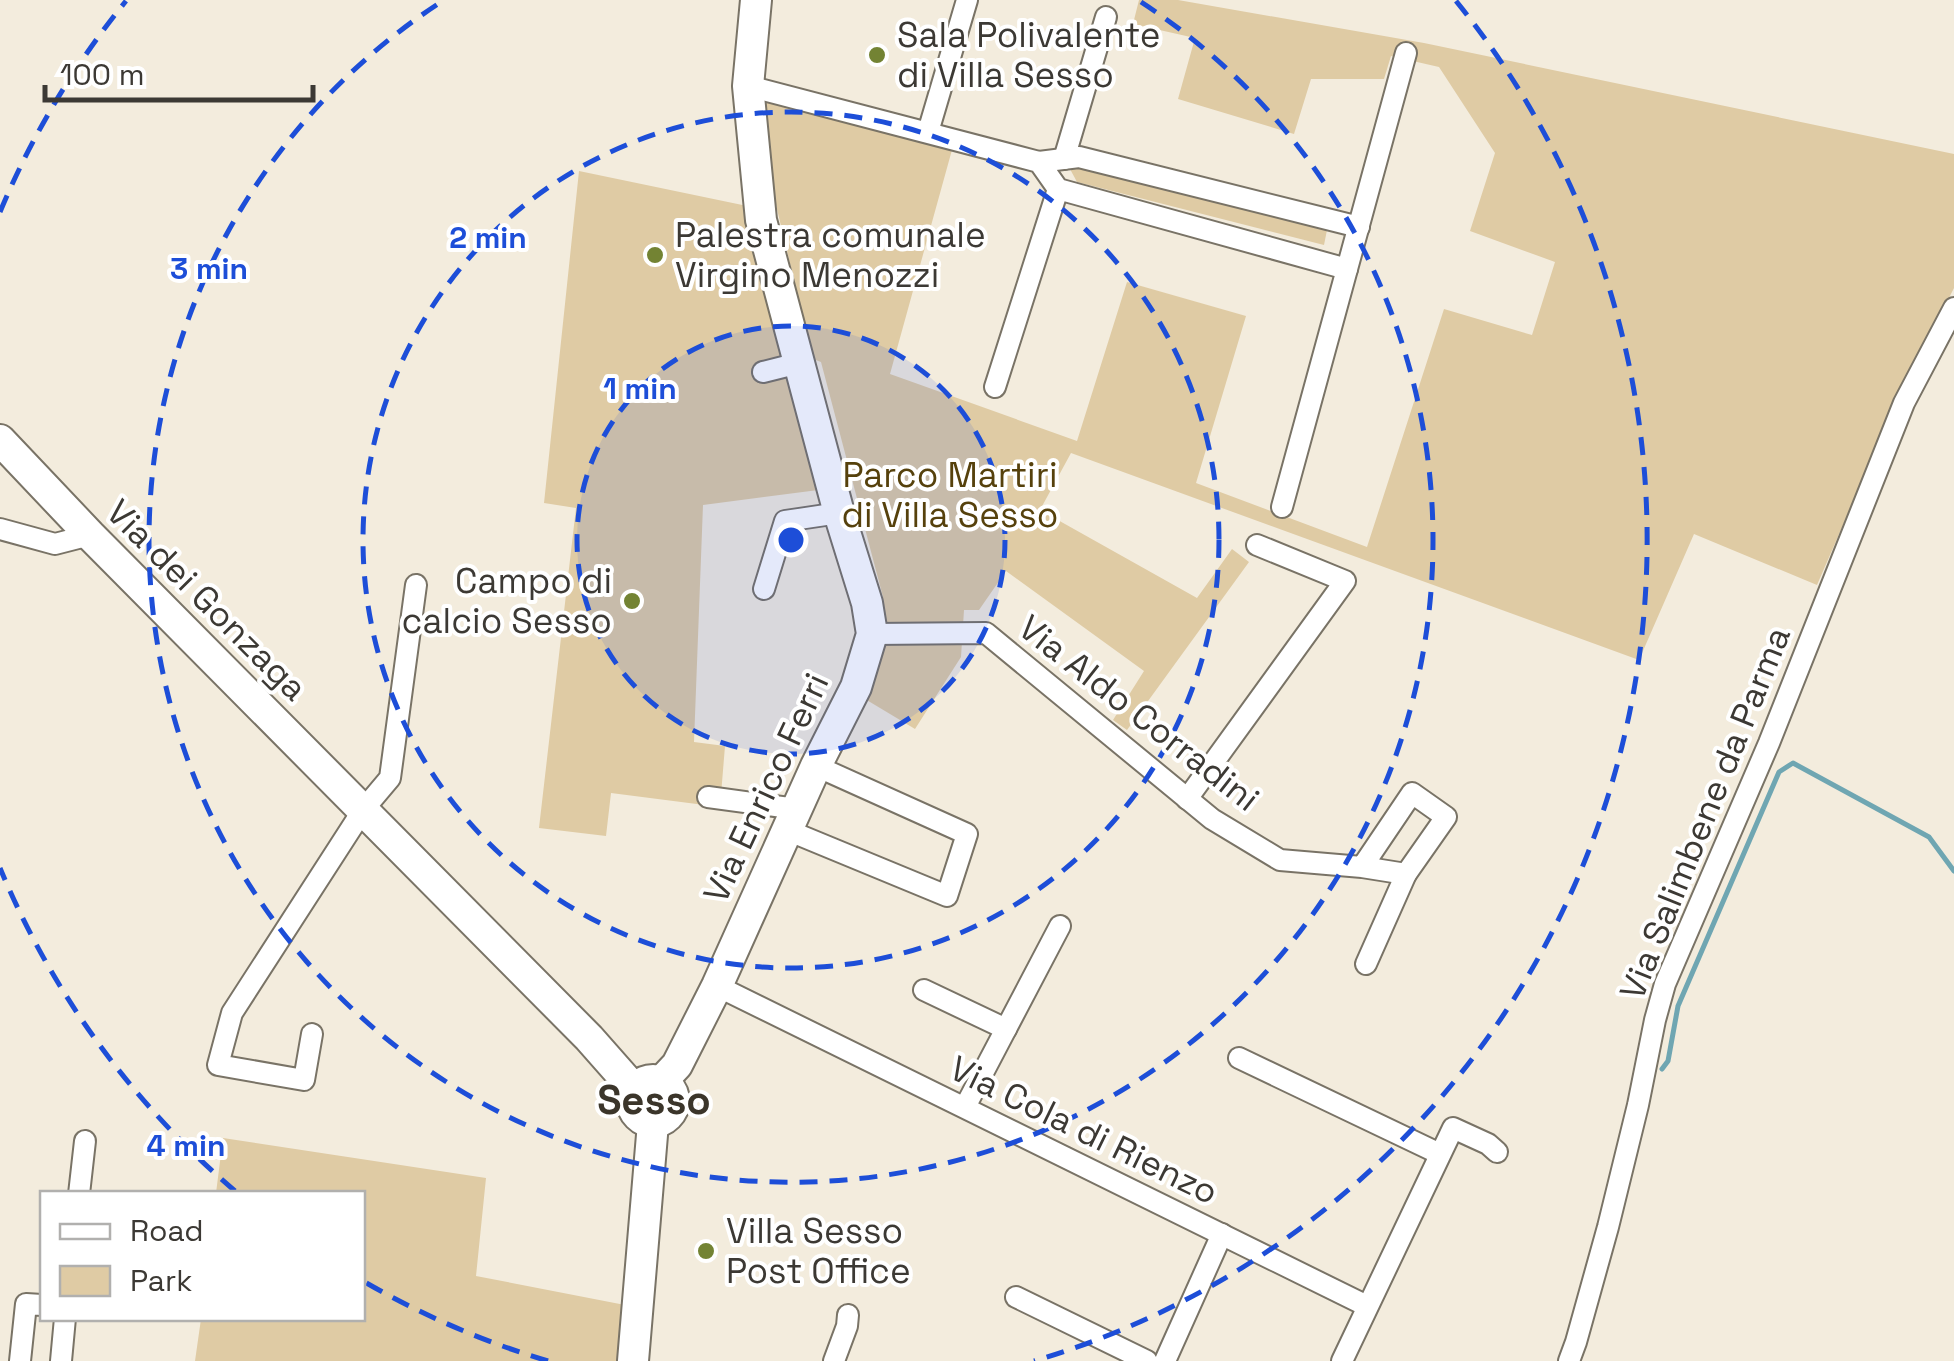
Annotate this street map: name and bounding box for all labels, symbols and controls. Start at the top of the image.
place label: Sala Polivalente di Villa Sesso [897,13,1160,97]
scale bar [45,40,312,102]
marker: Sala Polivalente di Villa Sesso [866,44,888,66]
text: 100 m [60,55,145,94]
place label: Palestra comunale Virgino Menozzi [675,213,986,297]
text: 2 min [449,218,527,257]
marker: Palestra comunale Virgino Menozzi [644,244,666,266]
text: 3 min [170,249,248,288]
text: 1 min [603,369,677,408]
park label: Parco Martiri di Villa Sesso [842,453,1058,537]
street label: Via dei Gonzaga [97,490,317,710]
centre of rings [773,522,809,558]
place label: Campo di calcio Sesso [402,559,612,643]
marker: Campo di calcio Sesso [621,590,643,612]
street label: Via Aldo Corradini [1010,605,1268,821]
street label: Via Salimbene da Parma [1610,620,1800,1006]
street label: Via Enrico Ferri [694,666,838,910]
street label: Via Cola di Rienzo [943,1046,1225,1214]
district label: Sesso [597,1075,711,1126]
text: 4 min [147,1126,225,1165]
legend [40,1191,365,1321]
place label: Villa Sesso Post Office [726,1209,911,1293]
text: Road [130,1211,204,1250]
marker: Villa Sesso Post Office [695,1240,717,1262]
text: Park [130,1261,192,1300]

